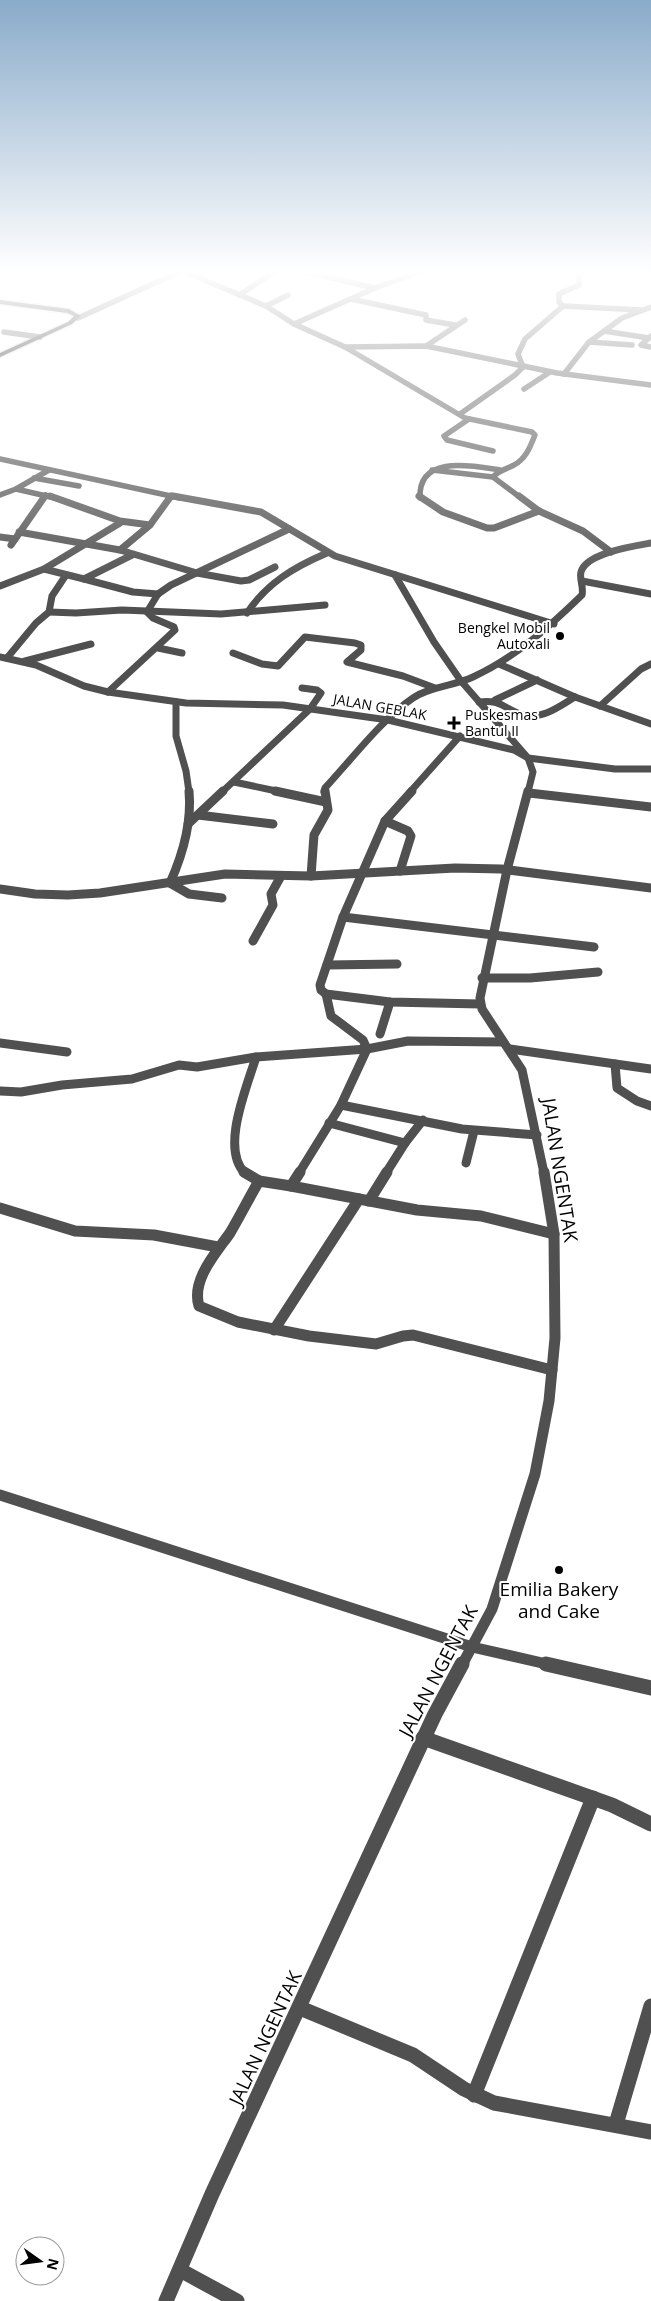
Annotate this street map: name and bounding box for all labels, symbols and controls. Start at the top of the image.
place label: Bengkel Mobil Autoxali [458,618,550,653]
marker: Bengkel Mobil Autoxali [554,630,566,642]
street label: JALAN GEBLAK [330,689,429,724]
place label: Puskesmas Bantul II [465,705,538,740]
marker: Puskesmas Bantul II [447,716,461,730]
street label: JALAN NGENTAK [535,1094,584,1244]
marker: Emilia Bakery and Cake [553,1564,565,1576]
place label: Emilia Bakery and Cake [500,1576,619,1624]
street label: JALAN NGENTAK [391,1600,484,1743]
street label: JALAN NGENTAK [222,1966,308,2111]
north arrow [15,2236,65,2286]
text: N [43,2256,64,2272]

